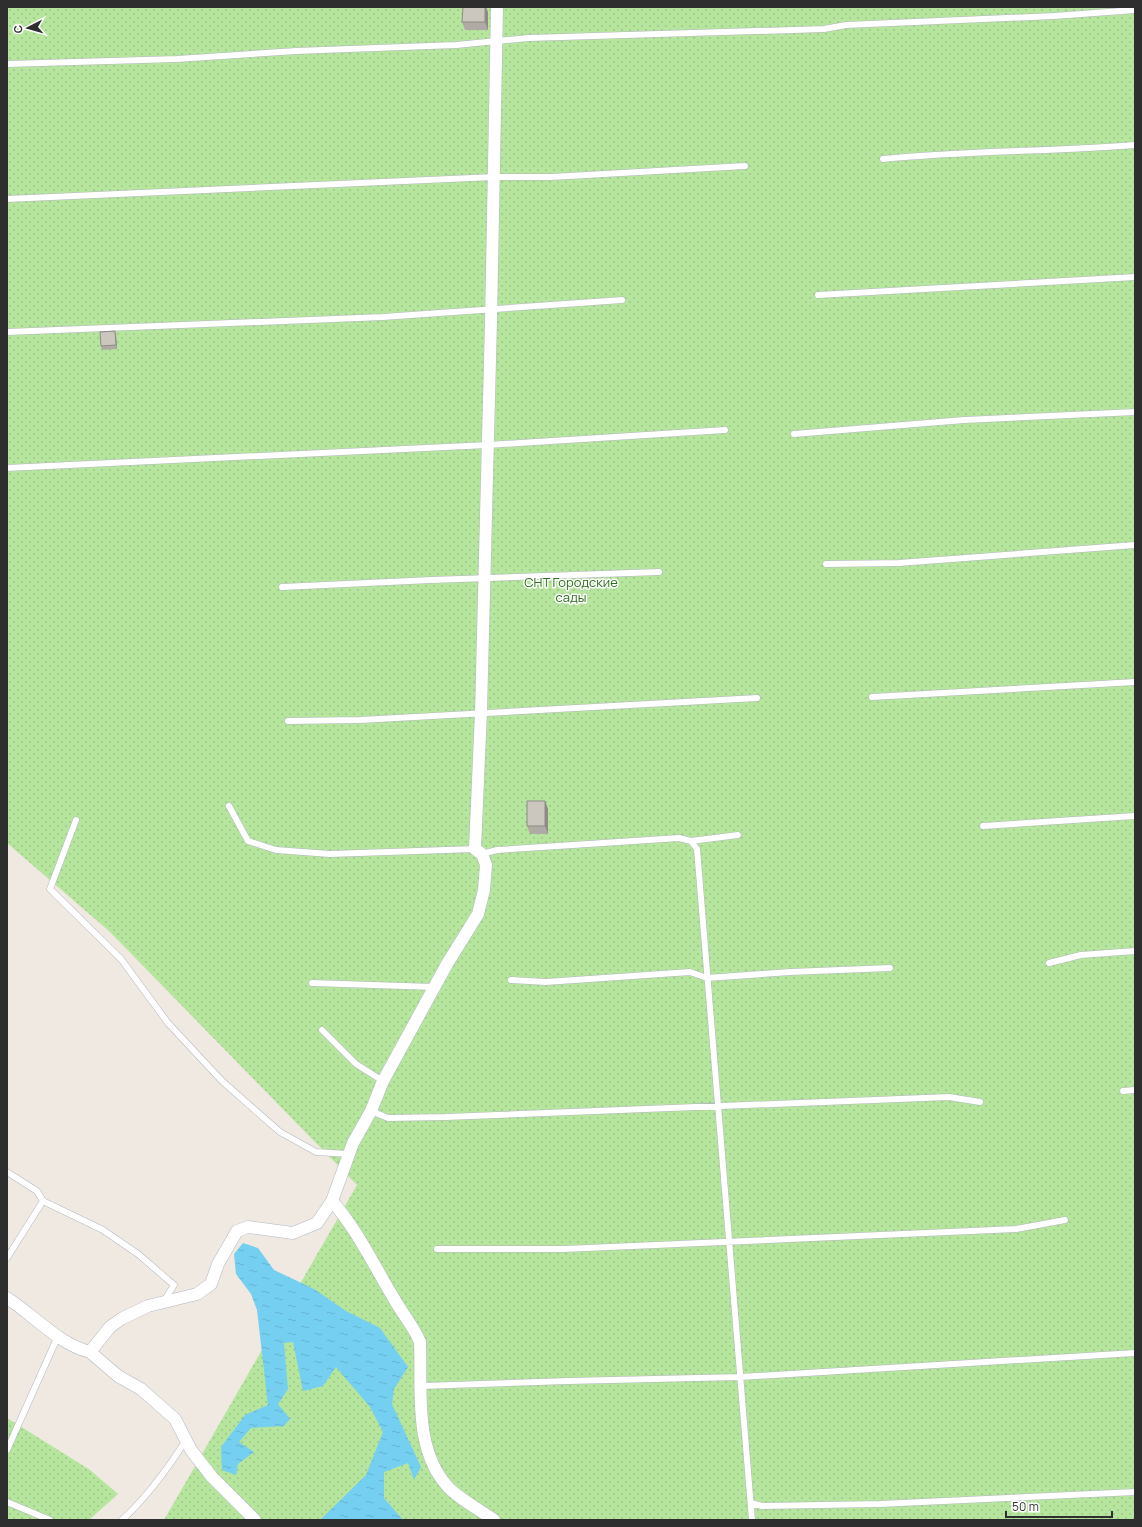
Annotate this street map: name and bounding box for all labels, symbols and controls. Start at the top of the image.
north arrow [8,8,48,48]
text: С [10,24,25,34]
park label: СНТ Городские сады [524,573,618,606]
scale bar [1006,1493,1112,1519]
text: 50 m [1012,1498,1039,1515]

